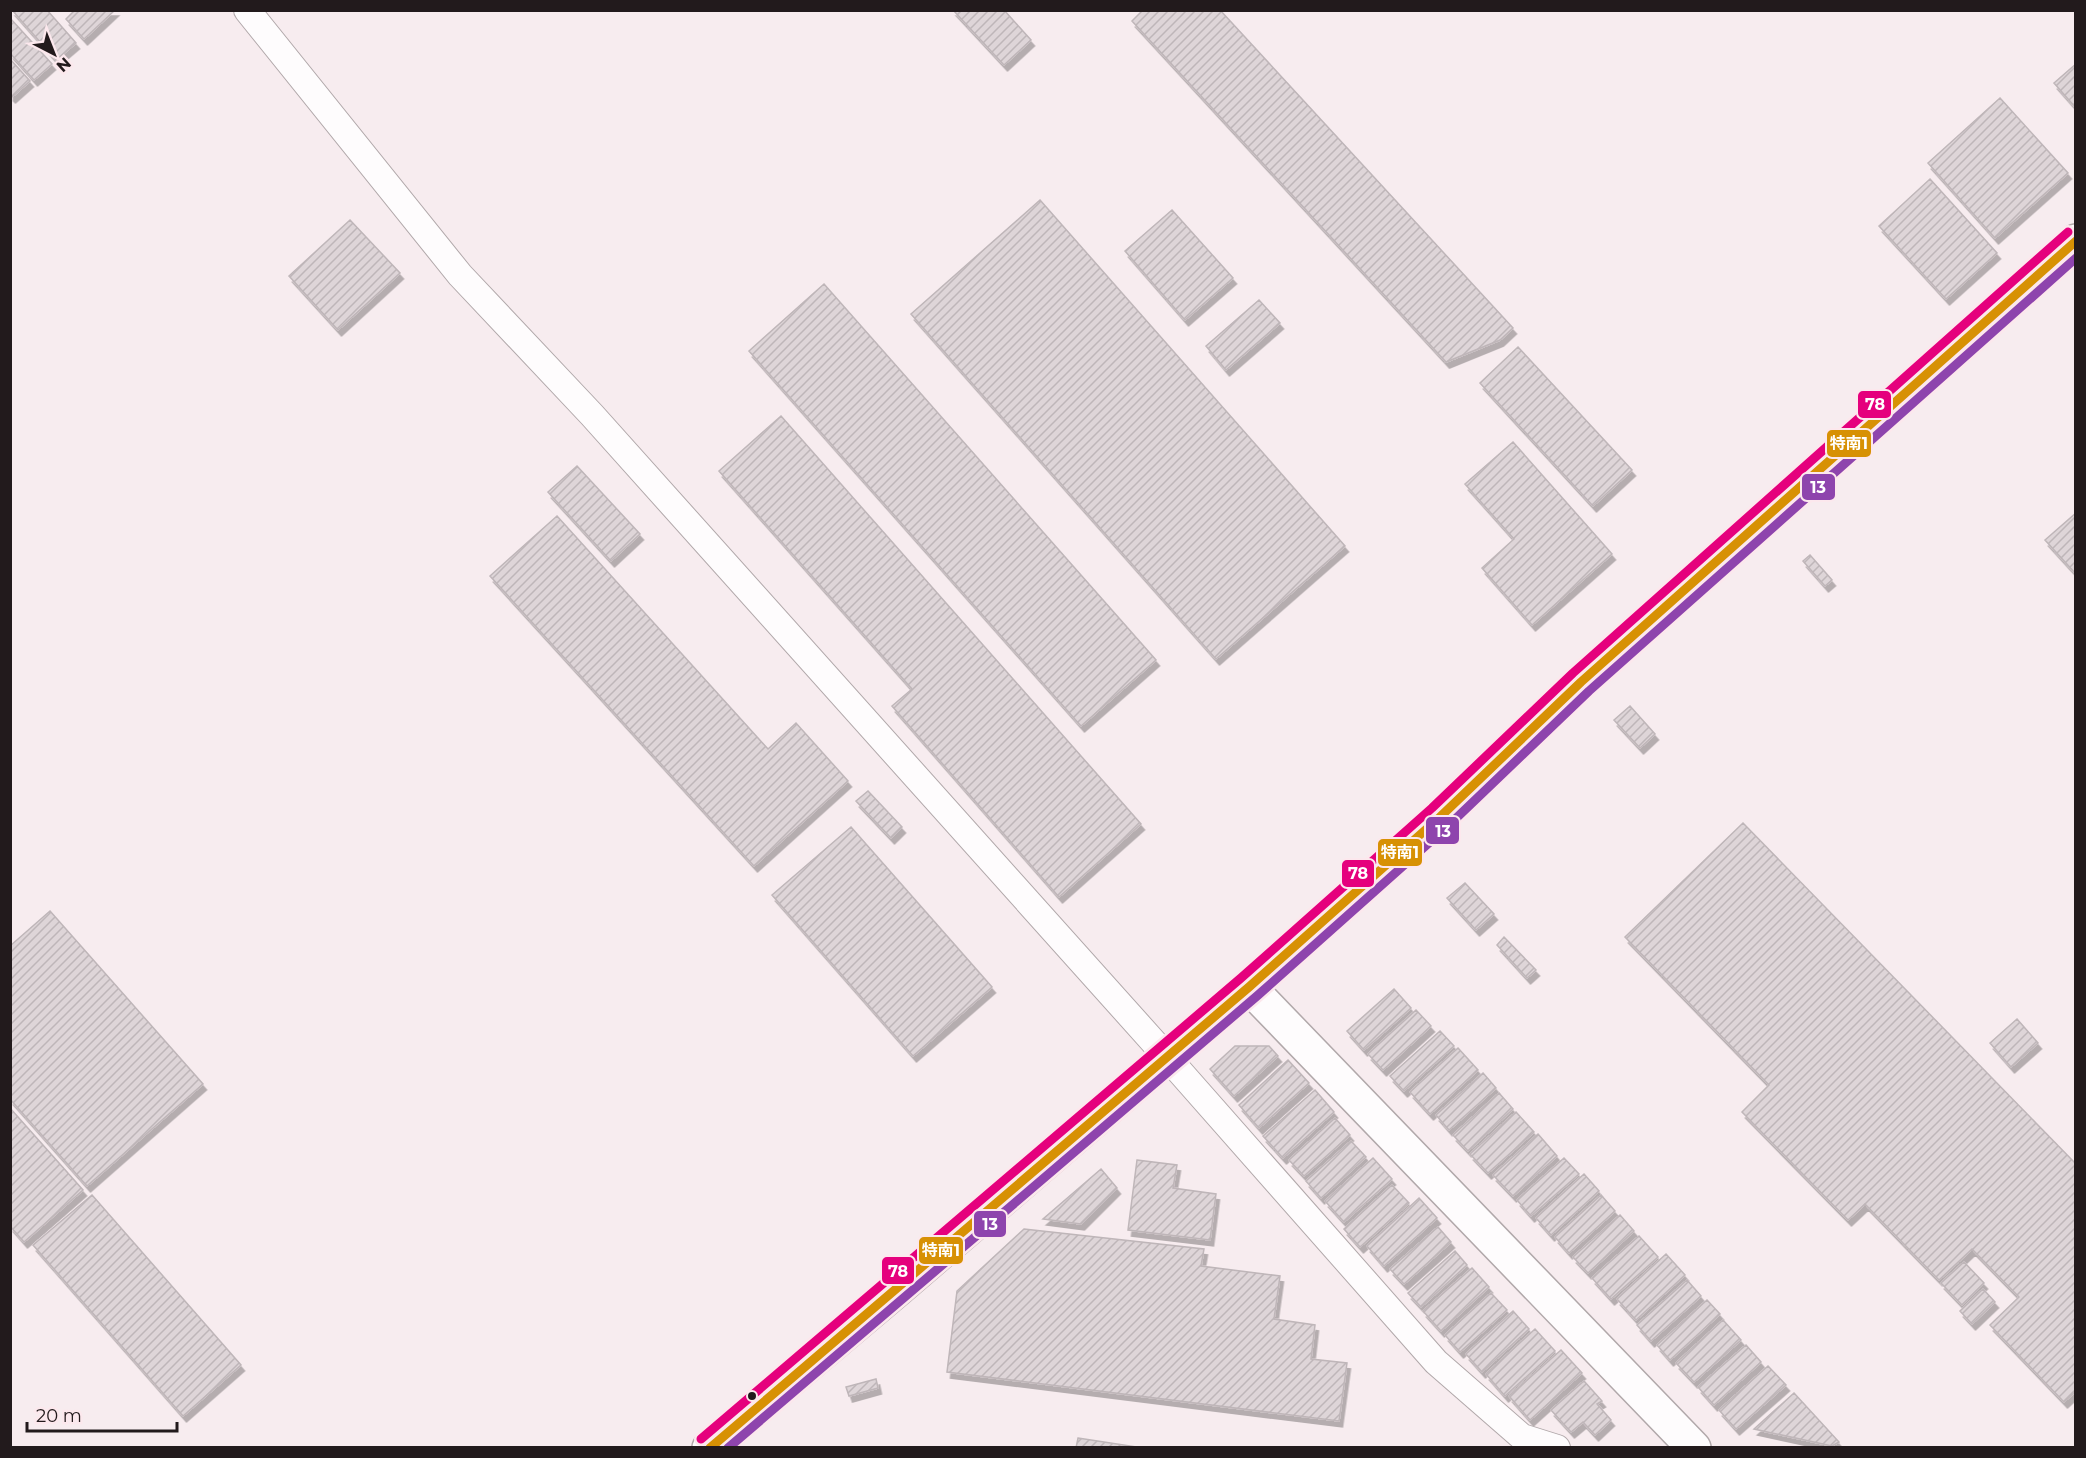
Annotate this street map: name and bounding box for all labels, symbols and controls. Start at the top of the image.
north arrow [24,24,84,84]
text: N [53,53,75,76]
line badge: 78 [1857,390,1892,419]
text: 78 [1865,395,1885,414]
line badge: 特南1 [1826,429,1872,458]
text: 特南1 [1830,434,1868,453]
line badge: 13 [1801,473,1836,501]
text: 13 [1810,478,1826,497]
line badge: 13 [1425,816,1460,845]
text: 13 [1435,822,1451,841]
line badge: 特南1 [1377,838,1423,867]
text: 特南1 [1381,843,1419,862]
line badge: 78 [1341,859,1375,888]
text: 78 [1348,864,1368,883]
line badge: 13 [973,1210,1007,1238]
text: 13 [982,1215,998,1234]
line badge: 特南1 [918,1236,964,1265]
text: 特南1 [922,1241,960,1260]
line badge: 78 [881,1256,915,1285]
text: 78 [888,1262,908,1281]
unlabelled marker [746,1390,758,1402]
scale bar [27,1395,177,1433]
text: 20 m [36,1405,82,1427]

